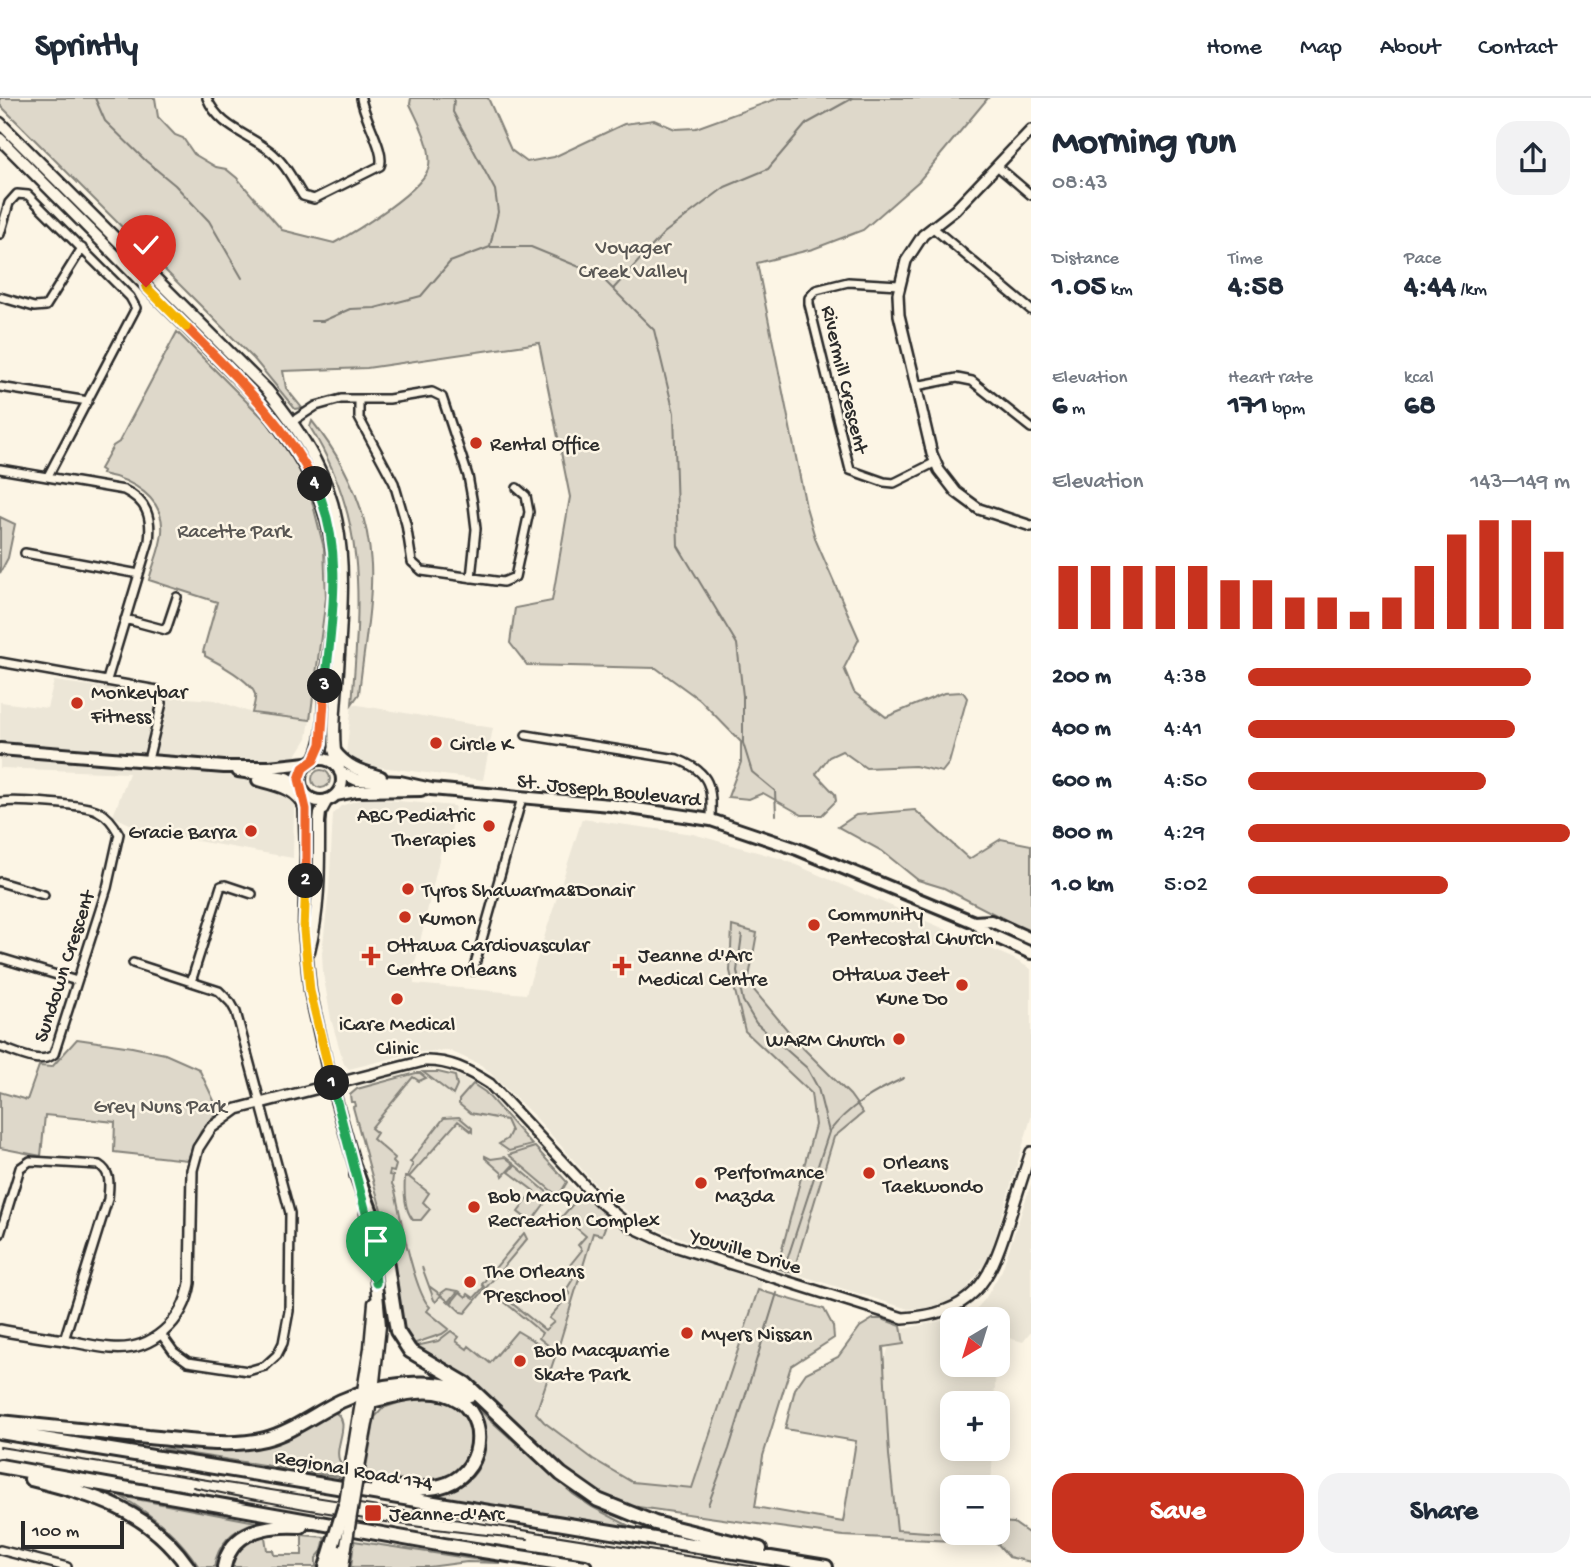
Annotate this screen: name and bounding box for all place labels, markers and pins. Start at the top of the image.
pin [116,215,176,287]
place label: Rental Office [490,434,601,459]
marker: Rental Office [468,435,484,451]
pin: 4 [298,466,332,502]
pin: 3 [308,668,342,704]
place label: Monkeybar Fitness [90,682,189,731]
marker: Monkeybar Fitness [69,695,85,711]
place label: Circle K [450,734,515,759]
marker: Circle K [428,735,444,751]
place label: ABC Pediatric Therapies [357,805,476,854]
marker: ABC Pediatric Therapies [481,818,497,834]
place label: Gracie Barra [128,822,238,847]
marker: Gracie Barra [243,823,259,839]
pin: 2 [288,864,324,898]
place label: Tyros Shawarma&Donair [421,880,636,905]
marker: Tyros Shawarma&Donair [400,881,416,897]
place label: Community Pentecostal Church [827,904,994,953]
place label: Kumon [419,908,476,933]
marker: Kumon [397,909,413,925]
marker: Community Pentecostal Church [806,917,822,933]
place label: Ottawa Cardiovascular Centre Orleans [387,935,591,984]
place label: Jeanne d'Arc Medical Centre [638,945,769,994]
marker: Ottawa Cardiovascular Centre Orleans [361,946,381,966]
marker: Jeanne d'Arc Medical Centre [612,956,632,976]
place label: Ottawa Jeet Kune Do [832,964,950,1013]
marker: Ottawa Jeet Kune Do [954,977,970,993]
marker: iCare Medical Clinic [389,991,405,1007]
place label: iCare Medical Clinic [339,1014,455,1063]
place label: WARM Church [766,1030,885,1055]
marker: WARM Church [891,1031,907,1047]
pin: 1 [314,1066,350,1100]
place label: Orleans Taekwondo [882,1152,983,1201]
place label: Performance Mazda [714,1162,825,1211]
marker: Orleans Taekwondo [861,1165,877,1181]
marker: Performance Mazda [693,1175,709,1191]
place label: Bob MacQuarrie Recreation Complex [487,1186,660,1235]
marker: Bob MacQuarrie Recreation Complex [466,1199,482,1215]
pin [346,1211,406,1283]
place label: The Orleans Preschool [483,1261,585,1310]
marker: The Orleans Preschool [462,1274,478,1290]
place label: Myers Nissan [701,1324,812,1349]
marker: Myers Nissan [679,1325,695,1341]
place label: Bob Macquarrie Skate Park [533,1340,671,1389]
marker: Bob Macquarrie Skate Park [512,1353,528,1369]
marker: Jeanne-d'Arc [363,1503,383,1523]
place label: Jeanne-d'Arc [389,1504,505,1529]

